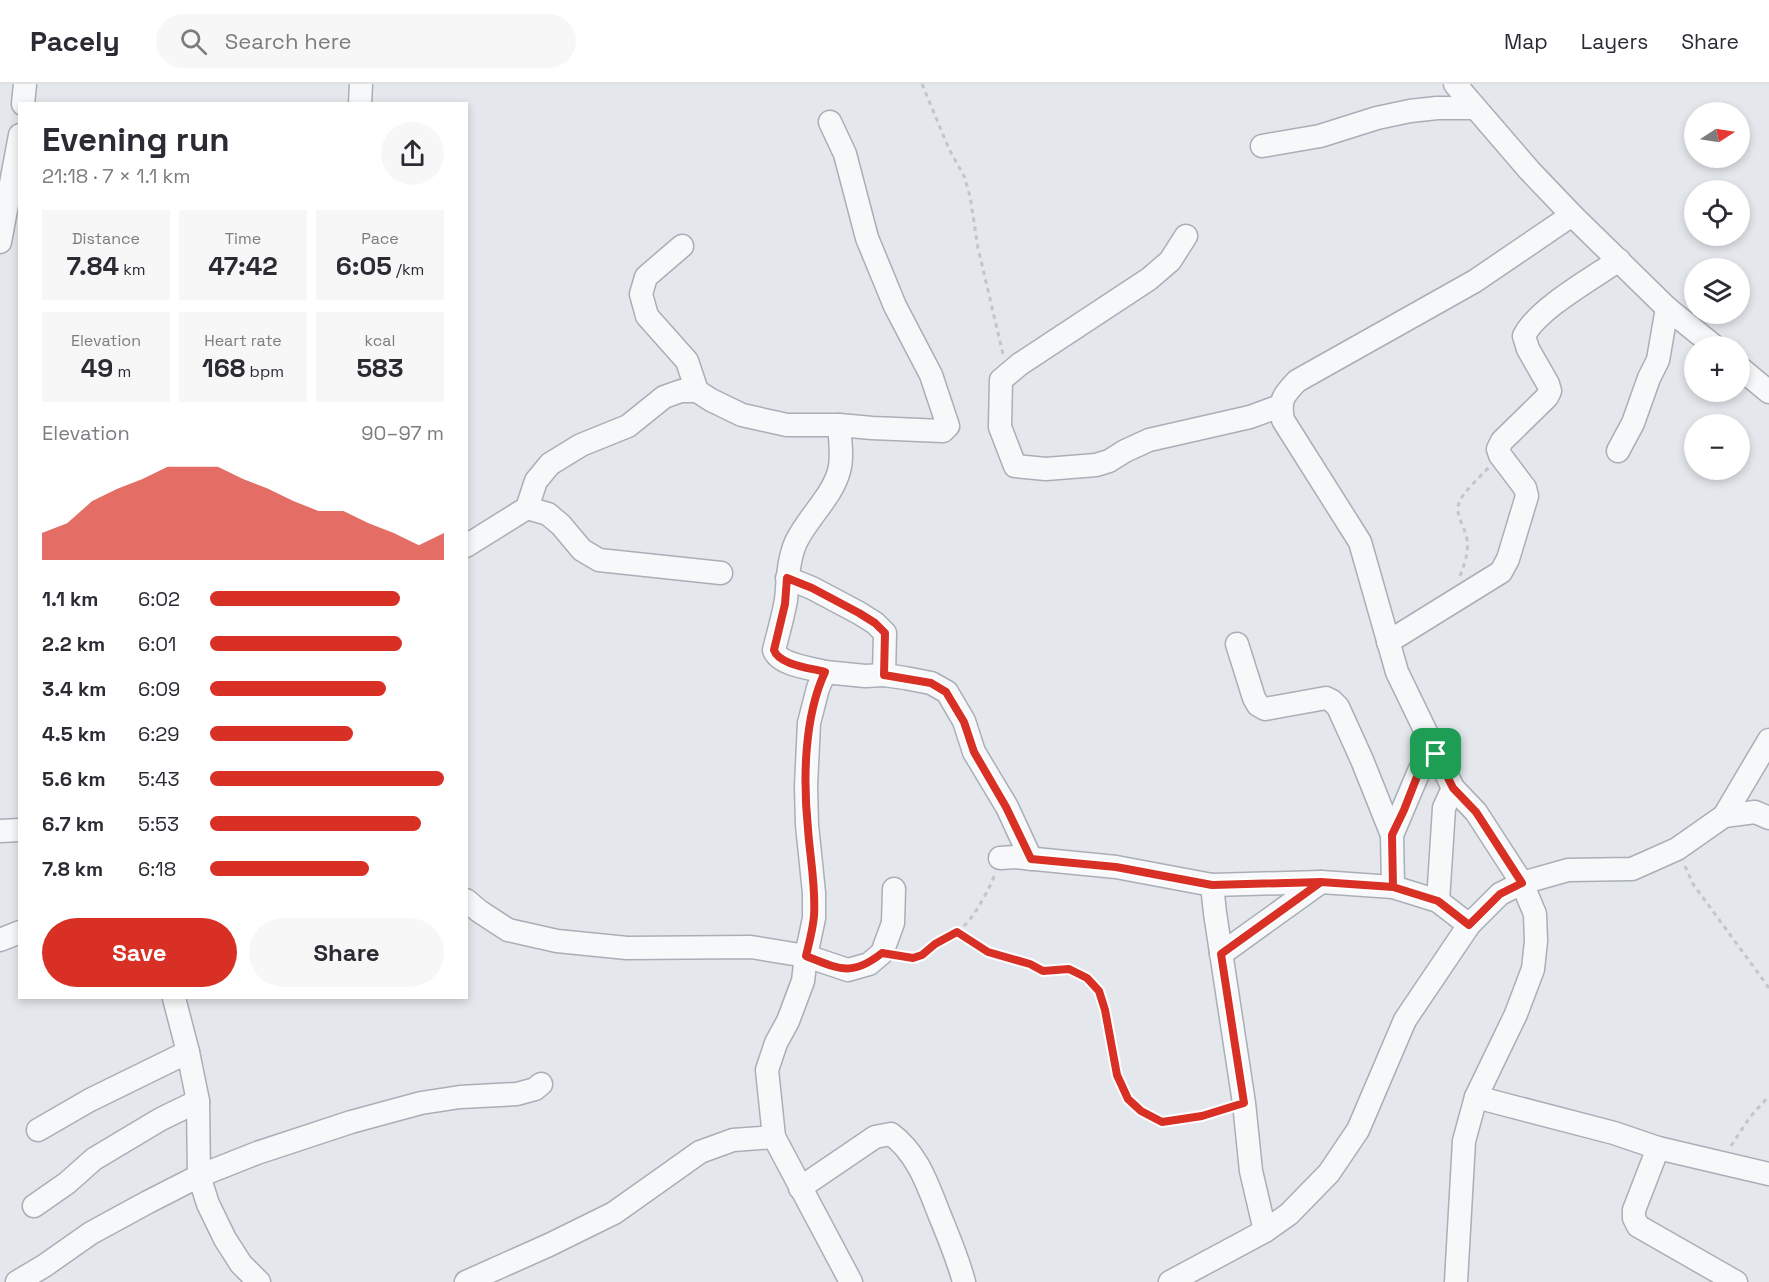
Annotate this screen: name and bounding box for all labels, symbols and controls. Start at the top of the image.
search box [156,14,576,68]
text: Pacely [30,23,120,59]
icon: search [177,25,210,58]
text: Search here [225,27,352,55]
text: Map [1504,28,1548,55]
text: Layers [1581,28,1648,55]
text: Share [1681,28,1739,55]
north arrow [1684,102,1750,168]
map controls [1684,102,1750,480]
text: Evening run [42,119,230,161]
button: share [381,122,444,185]
text: 21:18 · 7 × 1.1 km [42,163,190,189]
button: locate [1684,180,1750,246]
text: Distance [72,228,140,249]
text: Time [225,228,261,249]
text: Pace [361,228,399,249]
text: 7.84 [66,249,119,283]
text: 47:42 [208,249,278,283]
text: 6:05 [336,249,392,283]
button: layers [1684,258,1750,324]
text: km [119,259,146,280]
text: /km [392,259,424,280]
text: Elevation [71,330,141,351]
text: Heart rate [204,330,282,351]
text: kcal [365,330,395,351]
button: + [1684,336,1750,402]
text: 49 [81,351,113,385]
text: 168 [202,351,245,385]
text: 583 [356,351,404,385]
text: m [113,361,131,382]
text: bpm [245,361,284,382]
button: − [1684,414,1750,480]
text: Elevation [42,420,130,446]
text: 90–97 m [361,420,444,446]
text: 1.1 km [42,586,98,612]
text: 6:02 [138,586,180,612]
text: 2.2 km [42,631,105,657]
text: 6:01 [138,631,176,657]
text: 3.4 km [42,676,106,702]
text: 6:09 [138,676,180,702]
text: 4.5 km [42,721,106,747]
text: 6:29 [138,721,180,747]
pin [1410,728,1461,779]
icon: arrive [1419,737,1452,770]
text: 5.6 km [42,766,106,792]
text: 5:43 [138,766,180,792]
text: 6.7 km [42,811,104,837]
text: 5:53 [138,811,179,837]
text: 7.8 km [42,856,103,882]
text: 6:18 [138,856,176,882]
button: Save [42,918,237,987]
button: Share [249,918,444,987]

